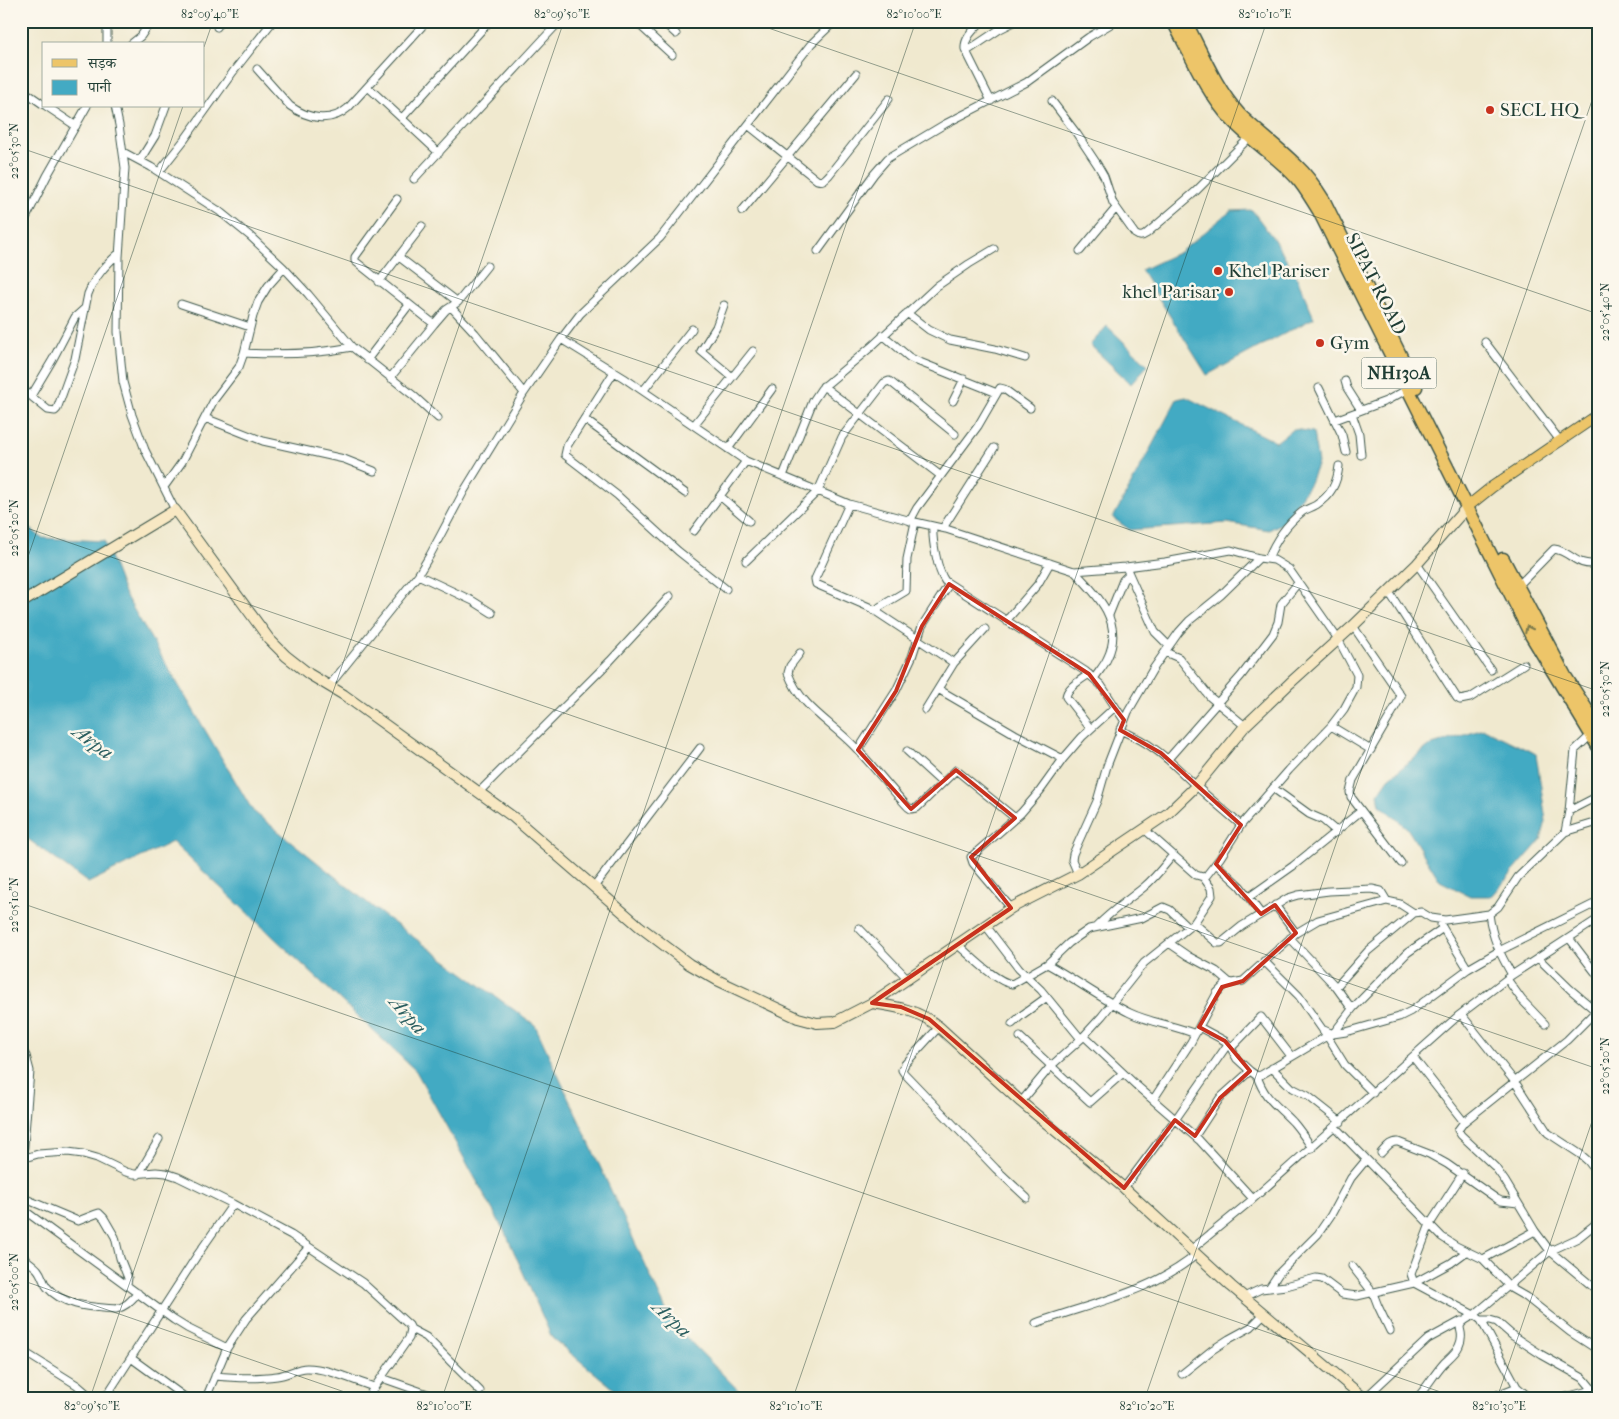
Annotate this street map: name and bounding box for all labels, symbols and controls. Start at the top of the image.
text: 82°09'40"E [181,7,239,21]
text: 82°09'50"E [534,7,590,21]
text: 82°10'00"E [886,7,942,21]
text: 82°10'10"E [1239,7,1291,21]
legend [42,42,205,108]
text: सड़क [87,54,117,72]
text: पानी [87,78,112,96]
place label: SECL HQ [1500,99,1585,121]
marker: SECL HQ [1484,104,1496,116]
text: 22°05'30"N [7,123,21,179]
street label: SIPAT ROAD [1341,229,1411,339]
place label: Khel Pariser [1228,260,1330,282]
marker: Khel Pariser [1212,265,1224,277]
place label: khel Parisar [1122,281,1220,303]
text: 22°05'40"N [1598,283,1612,341]
marker: khel Parisar [1223,286,1235,298]
place label: Gym [1330,332,1369,354]
marker: Gym [1314,337,1326,349]
road number: NH130A [1362,358,1436,388]
text: 22°05'20"N [7,499,21,557]
one-way arrow [1524,625,1534,634]
text: 22°05'30"N [1598,661,1612,717]
water label: Arpa [66,718,117,764]
text: 22°05'10"N [7,877,21,933]
water label: Arpa [383,989,431,1039]
text: 22°05'20"N [1598,1037,1612,1095]
text: 22°05'00"N [7,1253,21,1311]
water label: Arpa [646,1293,696,1342]
text: 82°09'50"E [64,1399,120,1413]
text: 82°10'00"E [416,1399,472,1413]
text: 82°10'10"E [770,1399,822,1413]
text: 82°10'20"E [1120,1399,1174,1413]
text: 82°10'30"E [1472,1399,1526,1413]

